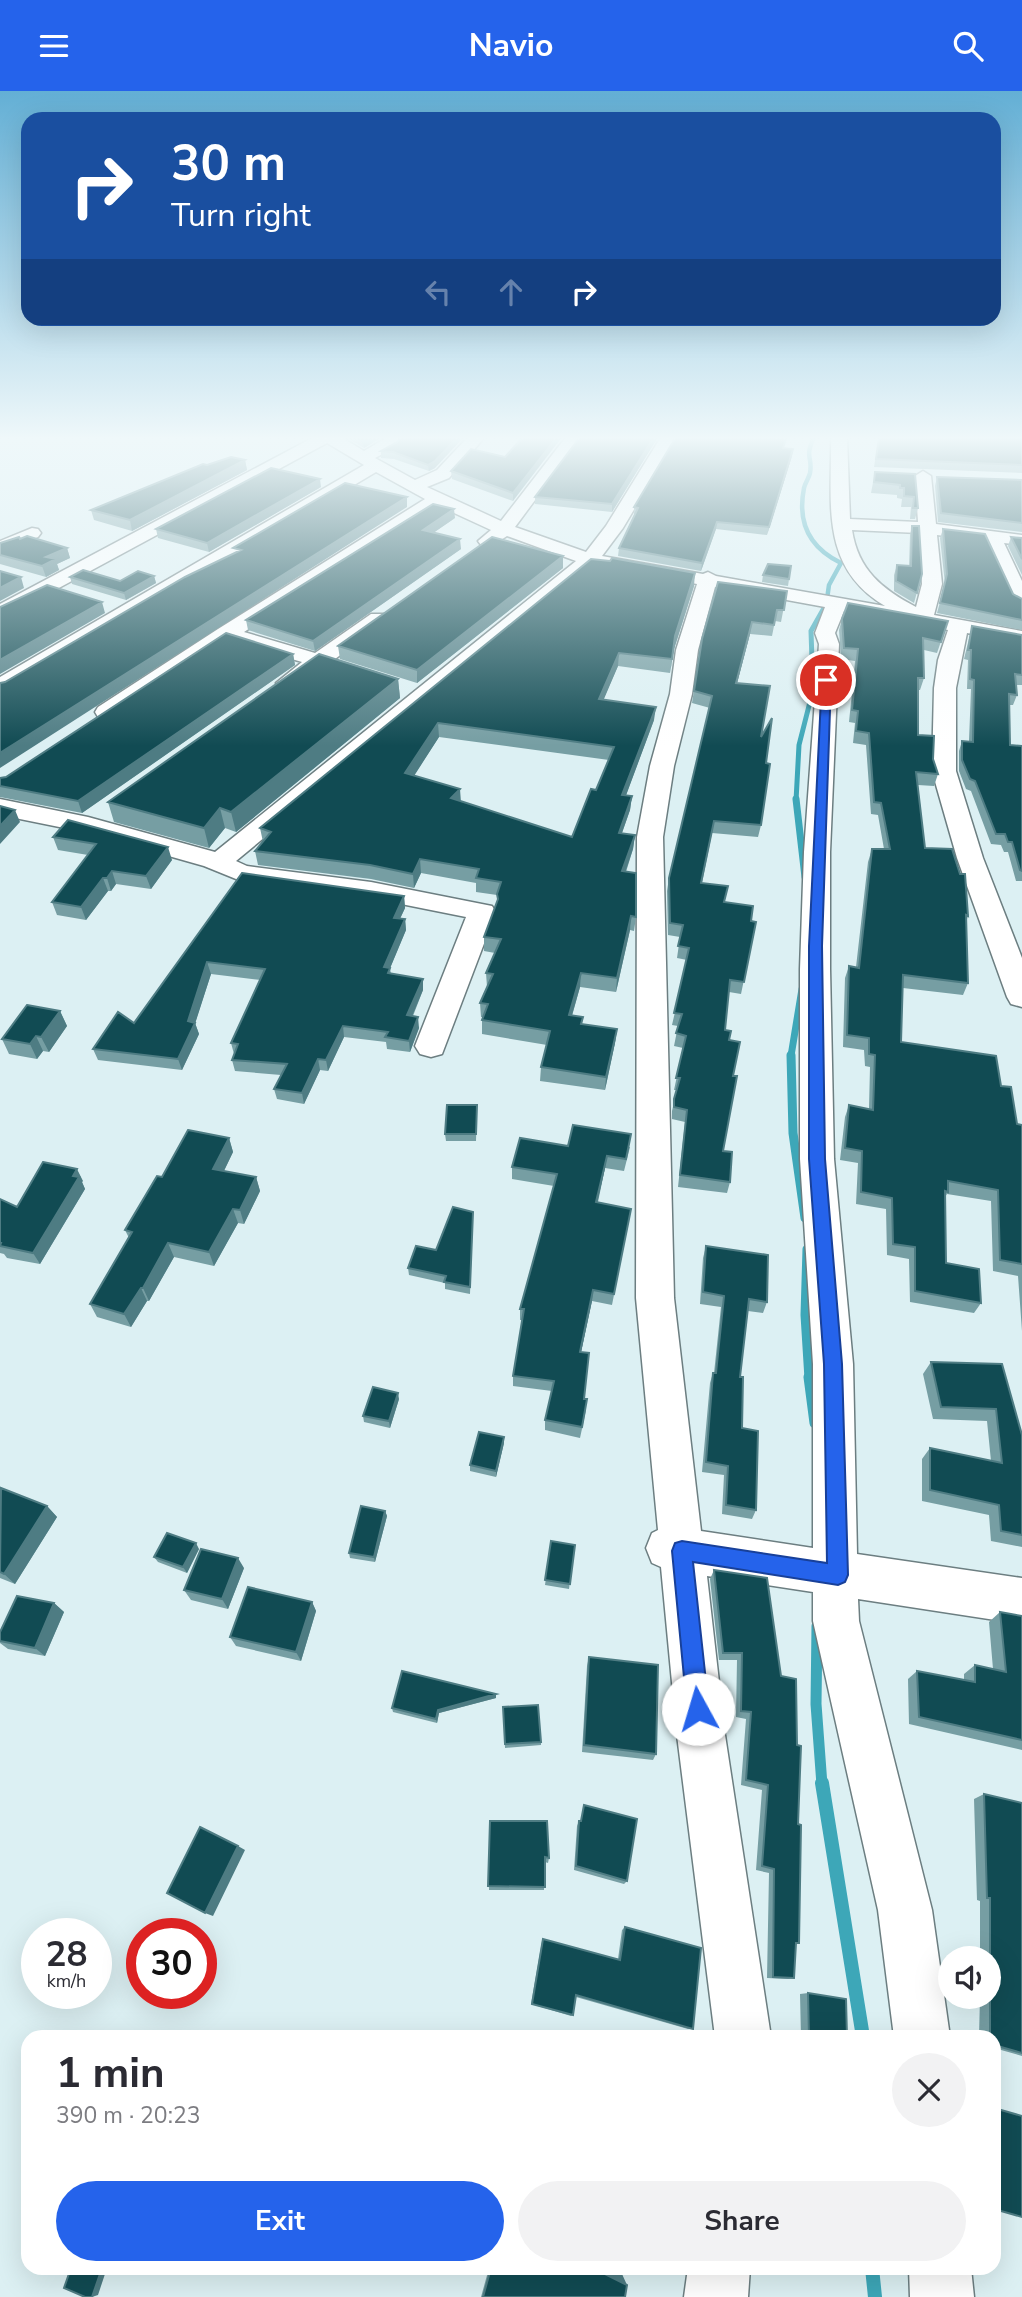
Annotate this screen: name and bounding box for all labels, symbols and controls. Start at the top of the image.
text: Navio [469,24,553,67]
icon: menu [35,27,73,65]
icon: search [949,27,987,65]
text: 30 m [171,130,286,197]
icon: right [56,140,147,231]
text: Turn right [171,194,311,237]
icon: left [419,273,457,311]
icon: ahead [492,273,530,311]
icon: right [565,273,603,311]
pin [796,650,856,710]
icon: arrive [807,661,845,699]
position arrow [661,1672,735,1746]
speed limit sign: 30 [126,1918,217,2009]
text: 28 [45,1931,88,1978]
map controls [938,1946,1001,2009]
button: sound [938,1946,1001,2009]
text: km/h [47,1969,86,1993]
text: 1 min [56,2045,165,2102]
button: close [892,2053,966,2127]
text: 390 m · 20:23 [56,2100,201,2131]
button: Exit [56,2181,504,2261]
button: Share [518,2181,966,2261]

